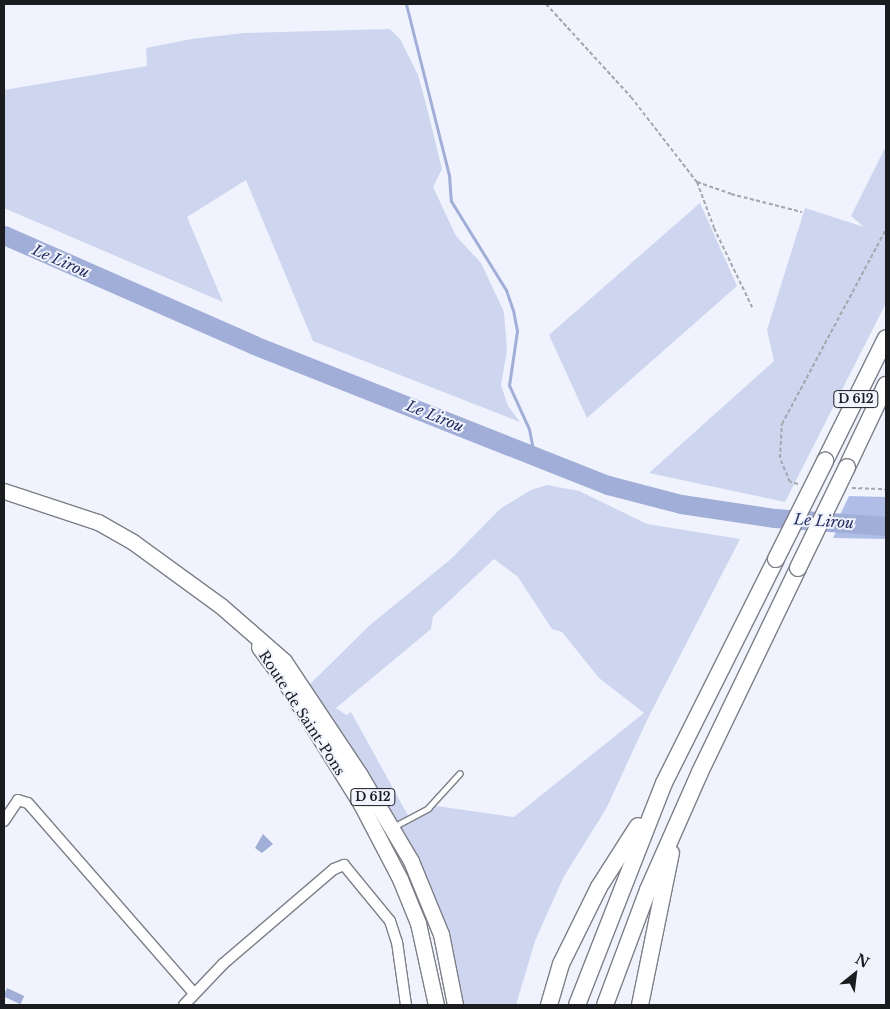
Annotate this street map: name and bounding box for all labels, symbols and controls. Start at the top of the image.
water label: Le Lirou [30,241,92,281]
road number: D 612 [832,389,880,408]
water label: Le Lirou [404,396,466,436]
water label: Le Lirou [793,510,855,532]
street label: Route de Saint-Pons [255,647,349,779]
road number: D 612 [349,788,397,806]
north arrow [830,949,880,999]
text: N [852,950,872,972]

